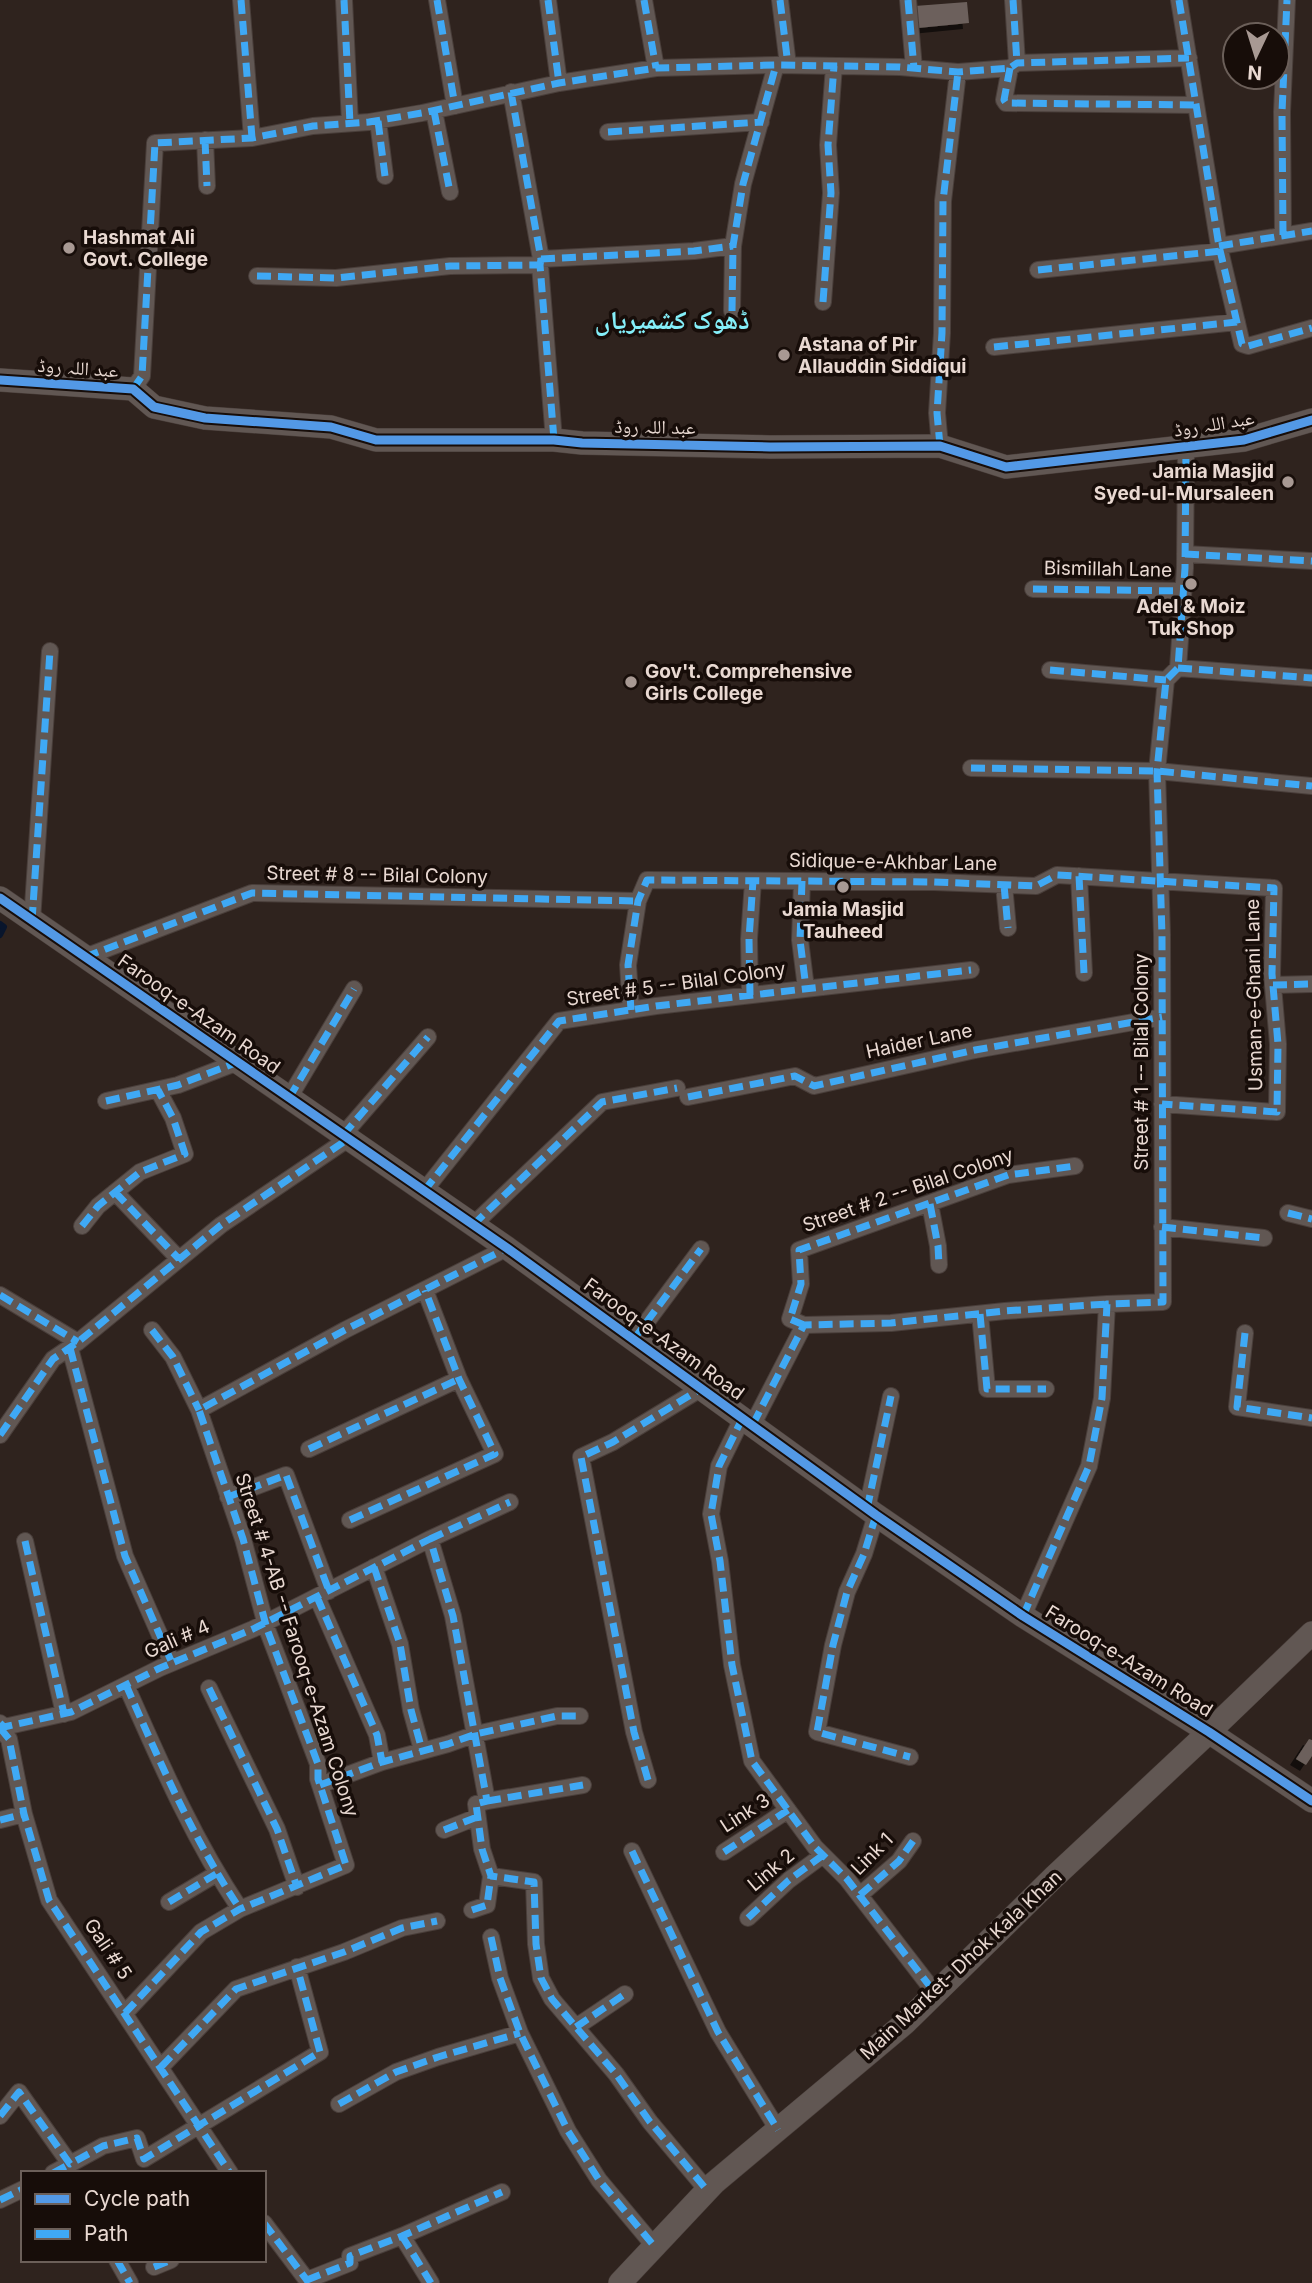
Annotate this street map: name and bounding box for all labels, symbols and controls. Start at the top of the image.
north arrow [1221,21,1291,91]
text: N [1247,60,1263,84]
place label: Hashmat Ali Govt. College [83,226,208,271]
marker: Hashmat Ali Govt. College [61,240,77,256]
district label: ڈھوک کشمیریاں [595,304,749,336]
place label: Astana of Pir Allauddin Siddiqui [798,333,966,378]
marker: Astana of Pir Allauddin Siddiqui [776,347,792,363]
street label: عبد اللہ روڈ [37,354,120,382]
street label: عبد اللہ روڈ [1172,406,1256,442]
street label: عبد اللہ روڈ [614,415,696,439]
place label: Jamia Masjid Syed-ul-Mursaleen [1094,460,1274,505]
marker: Jamia Masjid Syed-ul-Mursaleen [1280,474,1296,490]
street label: Bismillah Lane [1044,556,1172,582]
marker: Adel & Moiz Tuk Shop [1183,576,1199,592]
place label: Adel & Moiz Tuk Shop [1136,595,1246,640]
place label: Gov't. Comprehensive Girls College [645,660,852,705]
marker: Gov't. Comprehensive Girls College [623,674,639,690]
street label: Sidique-e-Akhbar Lane [789,849,997,875]
street label: Street # 8 -- Bilal Colony [266,862,488,888]
marker: Jamia Masjid Tauheed [835,879,851,895]
place label: Jamia Masjid Tauheed [782,898,904,943]
street label: Usman-e-Ghani Lane [1241,899,1267,1091]
street label: Farooq-e-Azam Road [113,949,285,1079]
street label: Street # 1 -- Bilal Colony [1130,953,1153,1171]
street label: Street # 5 -- Bilal Colony [565,957,787,1011]
street label: Haider Lane [864,1018,974,1064]
street label: Street # 2 -- Bilal Colony [800,1143,1017,1237]
street label: Farooq-e-Azam Road [579,1273,749,1405]
street label: Street # 4-AB -- Farooq-e-Azam Colony [230,1470,364,1820]
street label: Farooq-e-Azam Road [1041,1600,1217,1722]
street label: Gali # 4 [141,1614,213,1664]
street label: Link 3 [716,1789,774,1837]
street label: Link 1 [846,1828,898,1880]
street label: Link 2 [743,1844,799,1896]
street label: Main Market- Dhok Kala Khan [855,1865,1067,2065]
street label: Gali # 5 [79,1914,137,1984]
legend [21,2171,266,2262]
text: Cycle path [84,2186,190,2211]
text: Path [84,2221,129,2246]

